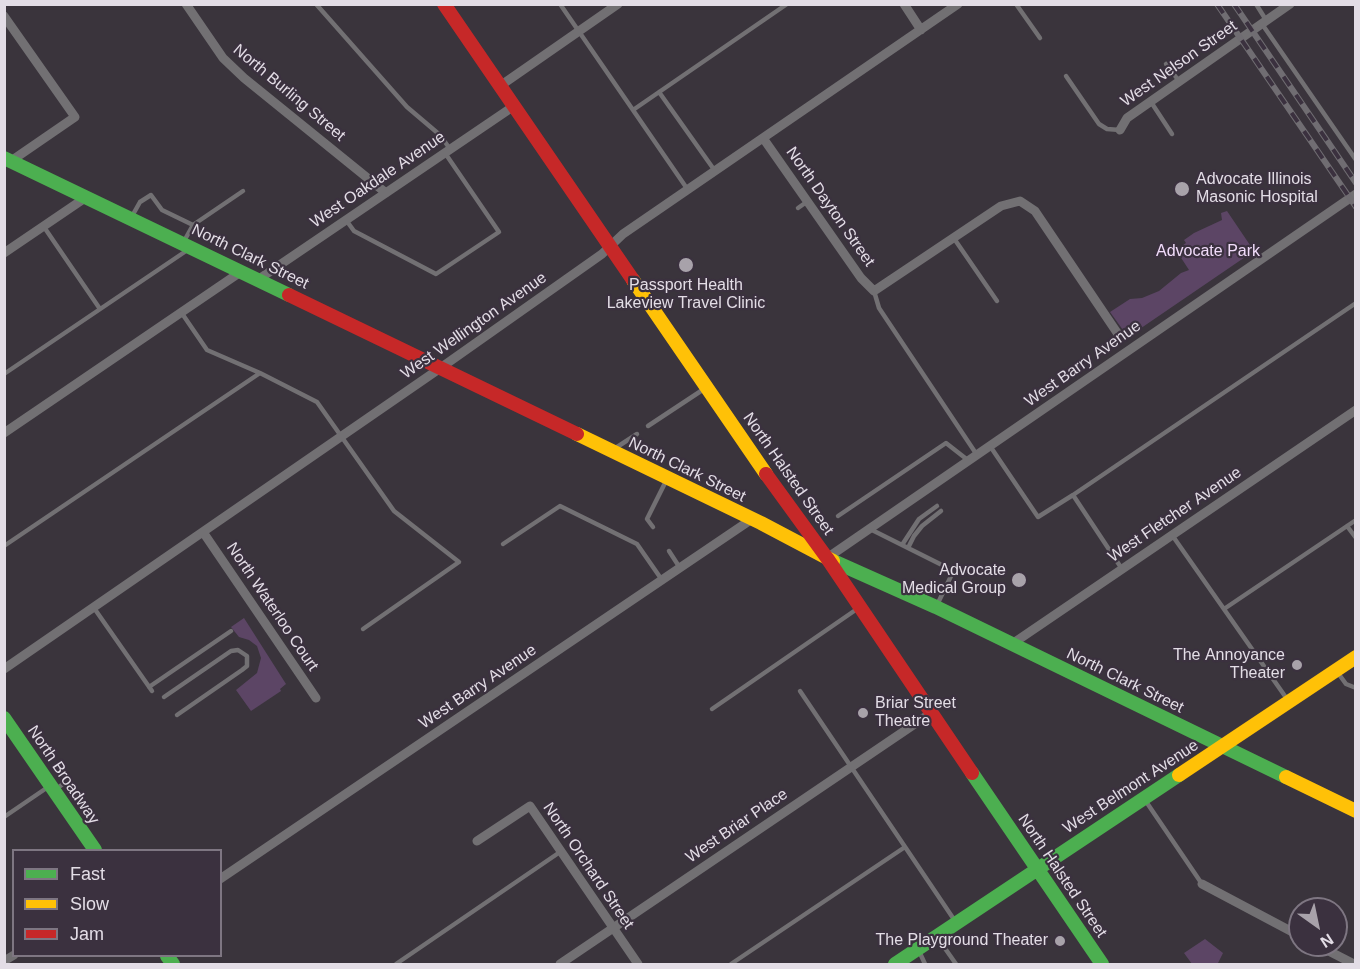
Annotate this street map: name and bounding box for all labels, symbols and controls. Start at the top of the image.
street label: West Nelson Street [1117,17,1241,111]
street label: North Burling Street [229,40,349,146]
street label: West Oakdale Avenue [307,128,449,232]
street label: North Dayton Street [782,144,878,270]
place label: Advocate Illinois Masonic Hospital [1196,170,1318,208]
marker: Advocate Illinois Masonic Hospital [1173,180,1191,198]
street label: North Clark Street [188,220,312,294]
park label: Advocate Park [1156,242,1260,262]
marker: Passport Health Lakeview Travel Clinic [677,256,695,274]
street label: West Wellington Avenue [397,268,551,384]
place label: Passport Health Lakeview Travel Clinic [607,276,765,314]
street label: West Barry Avenue [1021,317,1145,411]
street label: North Halsted Street [739,409,837,539]
street label: North Clark Street [625,433,749,507]
street label: West Fletcher Avenue [1105,463,1245,567]
street label: North Waterloo Court [222,539,322,675]
place label: Advocate Medical Group [902,561,1006,599]
marker: Advocate Medical Group [1010,571,1028,589]
street label: West Barry Avenue [416,641,540,733]
street label: North Clark Street [1063,644,1187,718]
place label: The Annoyance Theater [1173,646,1285,684]
marker: The Annoyance Theater [1290,658,1304,672]
place label: Briar Street Theatre [875,694,956,732]
marker: Briar Street Theatre [856,706,870,720]
street label: North Broadway [23,722,103,828]
street label: West Belmont Avenue [1060,736,1202,838]
street label: West Briar Place [682,785,792,867]
street label: North Orchard Street [539,799,637,933]
street label: North Halsted Street [1014,811,1110,941]
legend [12,849,222,957]
text: Fast [70,864,105,884]
text: Slow [70,894,109,914]
north arrow [1288,897,1348,957]
text: Jam [70,924,104,944]
place label: The Playground Theater [875,931,1048,951]
text: N [1318,931,1336,951]
marker: The Playground Theater [1053,934,1067,948]

